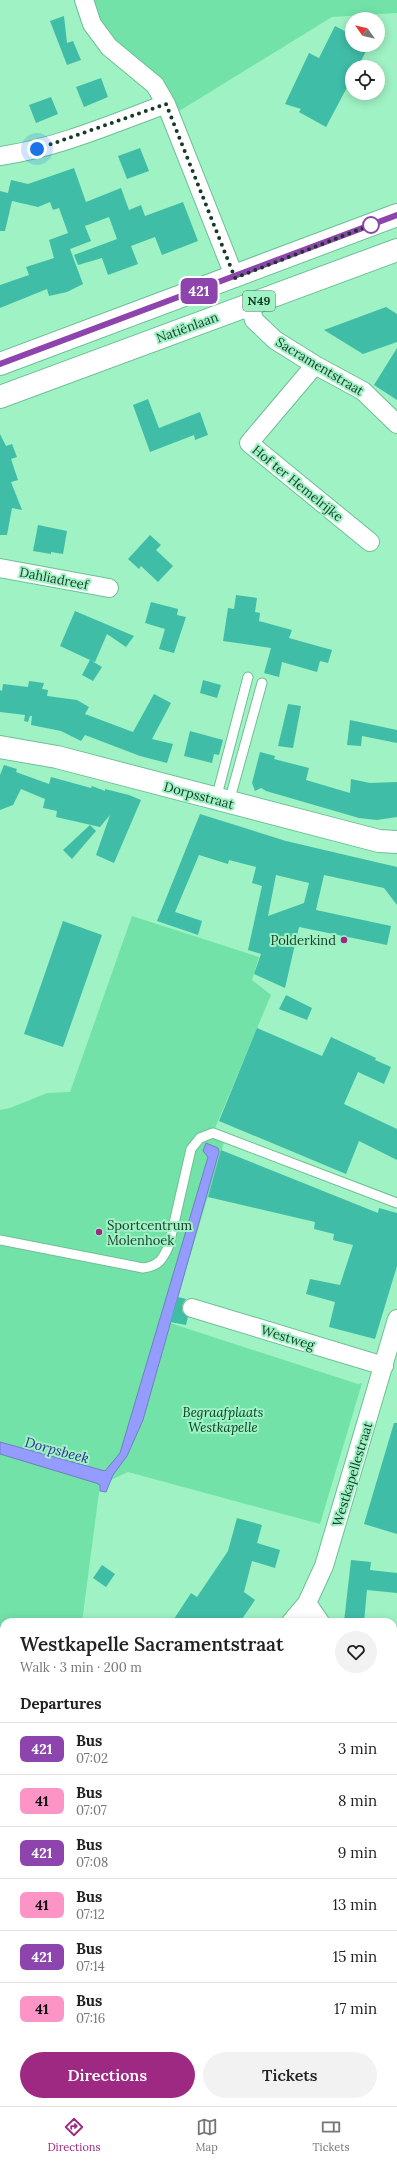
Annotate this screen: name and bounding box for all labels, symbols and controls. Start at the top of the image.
north arrow [345,12,385,52]
map controls [345,12,385,100]
button: locate [345,60,385,100]
your location [27,139,47,159]
unlabelled marker [362,216,380,234]
line badge: 421 [176,278,222,304]
text: 421 [189,282,209,300]
road number: N49 [243,291,275,311]
street label: Natiënlaan [154,308,221,347]
street label: Sacramentstraat [273,333,367,399]
street label: Hof ter Hemelrijke [249,442,347,525]
street label: Dahliadreef [18,563,91,594]
street label: Dorpsstraat [162,778,236,813]
place label: Polderkind [270,932,336,949]
marker: Polderkind [339,935,349,945]
place label: Sportcentrum Molenhoek [107,1217,193,1249]
marker: Sportcentrum Molenhoek [94,1227,104,1237]
street label: Westweg [259,1321,318,1354]
park label: Begraafplaats Westkapelle [183,1404,263,1436]
street label: Westkapellestraat [329,1420,376,1528]
water label: Dorpsbeek [23,1433,91,1467]
button: heart [335,1631,377,1673]
text: Westkapelle Sacramentstraat [20,1632,284,1656]
text: Walk · 3 min · 200 m [20,1659,142,1676]
text: Departures [20,1694,101,1713]
text: Bus [76,1731,102,1750]
text: 3 min [338,1739,377,1758]
text: 421 [32,1740,52,1758]
text: 07:02 [76,1750,108,1767]
text: Bus [76,1783,102,1802]
text: 8 min [338,1791,377,1810]
text: 41 [35,1792,49,1810]
text: 07:07 [76,1802,107,1819]
text: Bus [76,1835,102,1854]
text: 9 min [338,1843,377,1862]
text: 421 [32,1844,52,1862]
text: 07:08 [76,1854,108,1871]
text: Bus [76,1887,102,1906]
text: 13 min [333,1895,377,1914]
text: 41 [35,1896,49,1914]
text: 07:12 [76,1906,105,1923]
text: Bus [76,1939,102,1958]
text: 15 min [333,1947,377,1966]
text: 421 [32,1948,52,1966]
text: 07:14 [76,1958,105,1975]
text: Bus [76,1991,102,2010]
text: 17 min [334,1999,377,2018]
text: 41 [35,2000,49,2018]
text: 07:16 [76,2010,105,2027]
button: Directions [20,2052,195,2098]
button: Tickets [203,2052,377,2098]
tab: Directions [47,2116,101,2154]
tab: Map [195,2116,218,2154]
tab: Tickets [313,2116,350,2154]

